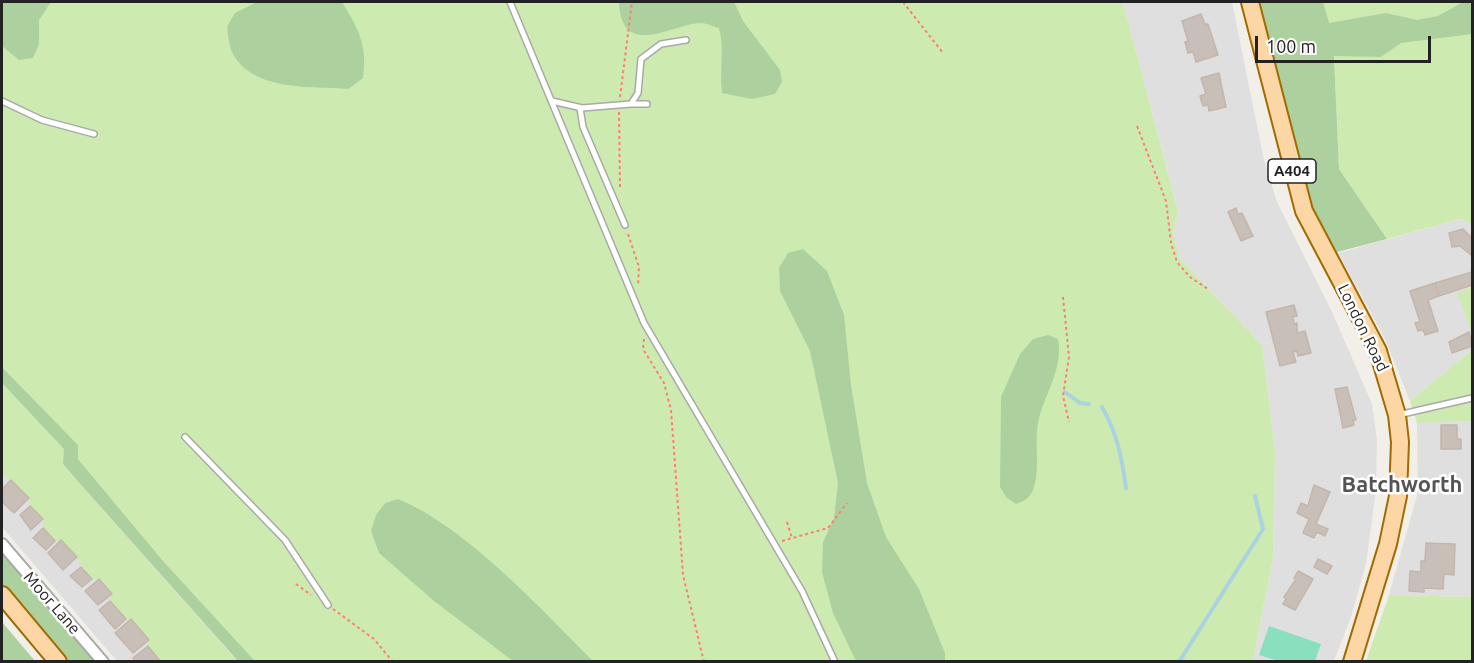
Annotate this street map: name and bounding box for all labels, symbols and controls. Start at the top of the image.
scale bar [1258,24,1434,62]
text: 100 m [1266,36,1316,56]
road number: A404 [1268,159,1316,183]
street label: London Road [1334,281,1392,375]
district label: Batchworth [1342,472,1462,498]
street label: Moor Lane [20,568,84,638]

